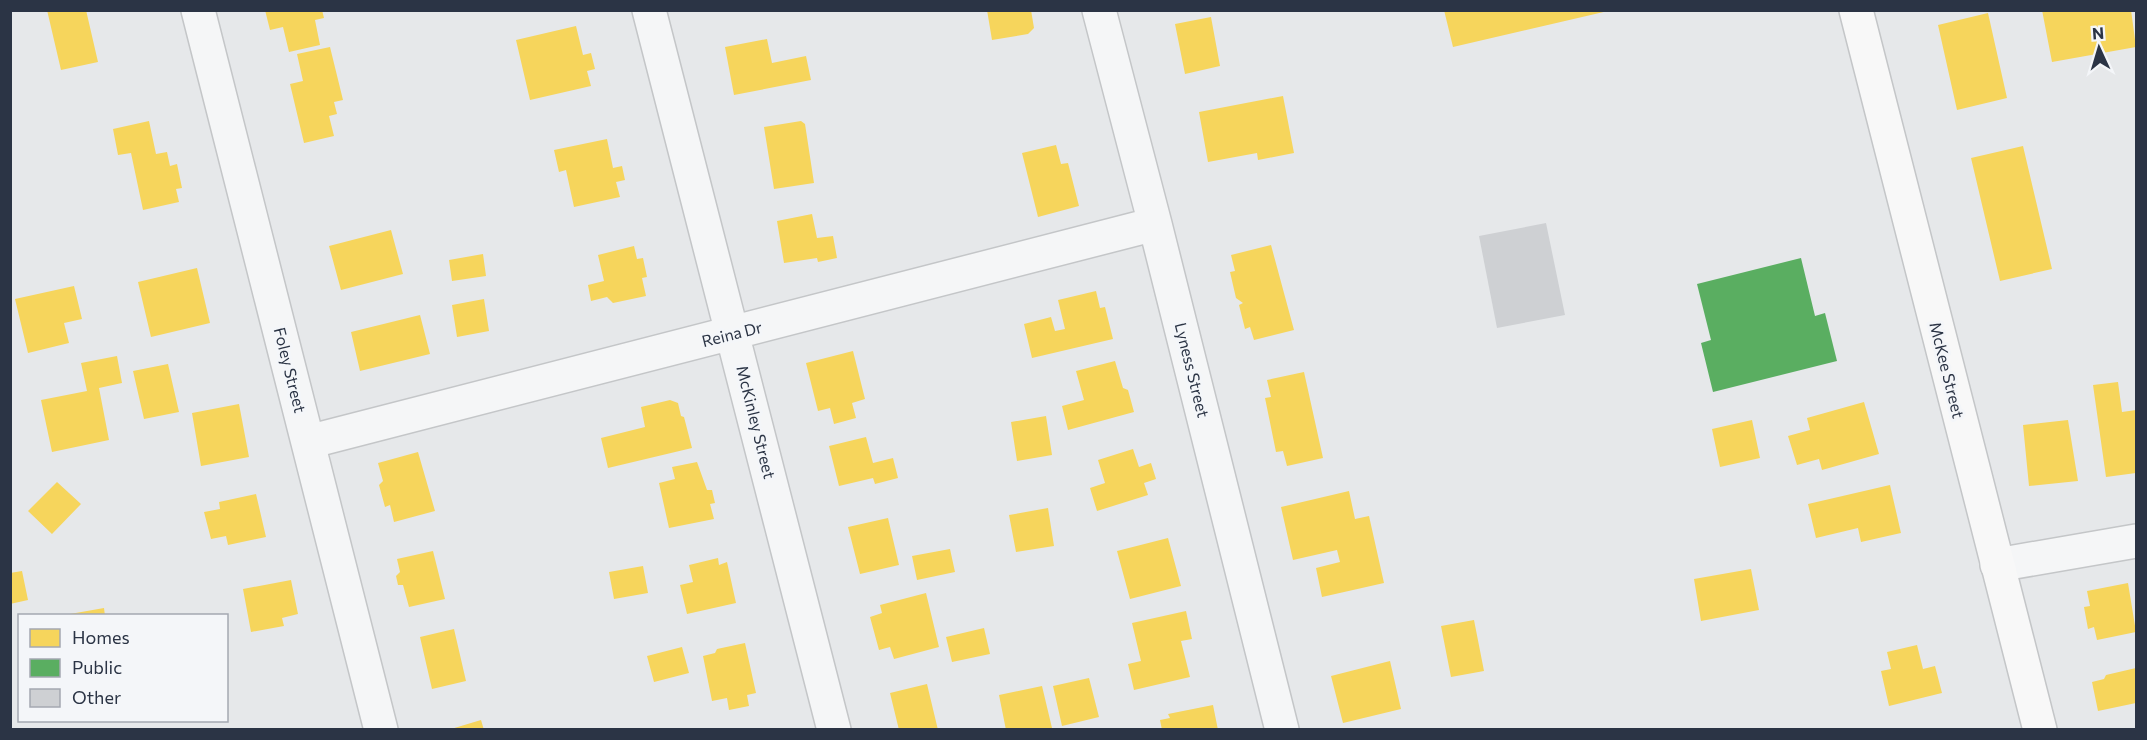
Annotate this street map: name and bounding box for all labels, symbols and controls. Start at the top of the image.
north arrow [2069,18,2129,78]
text: N [2091,23,2105,42]
street label: Reina Dr [700,317,765,350]
street label: Lyness Street [1171,320,1214,420]
street label: McKee Street [1926,320,1969,420]
street label: Foley Street [271,325,310,415]
street label: McKinley Street [733,363,780,481]
legend [18,614,228,722]
text: Homes [72,626,130,648]
text: Public [72,656,122,678]
text: Other [72,686,121,708]

